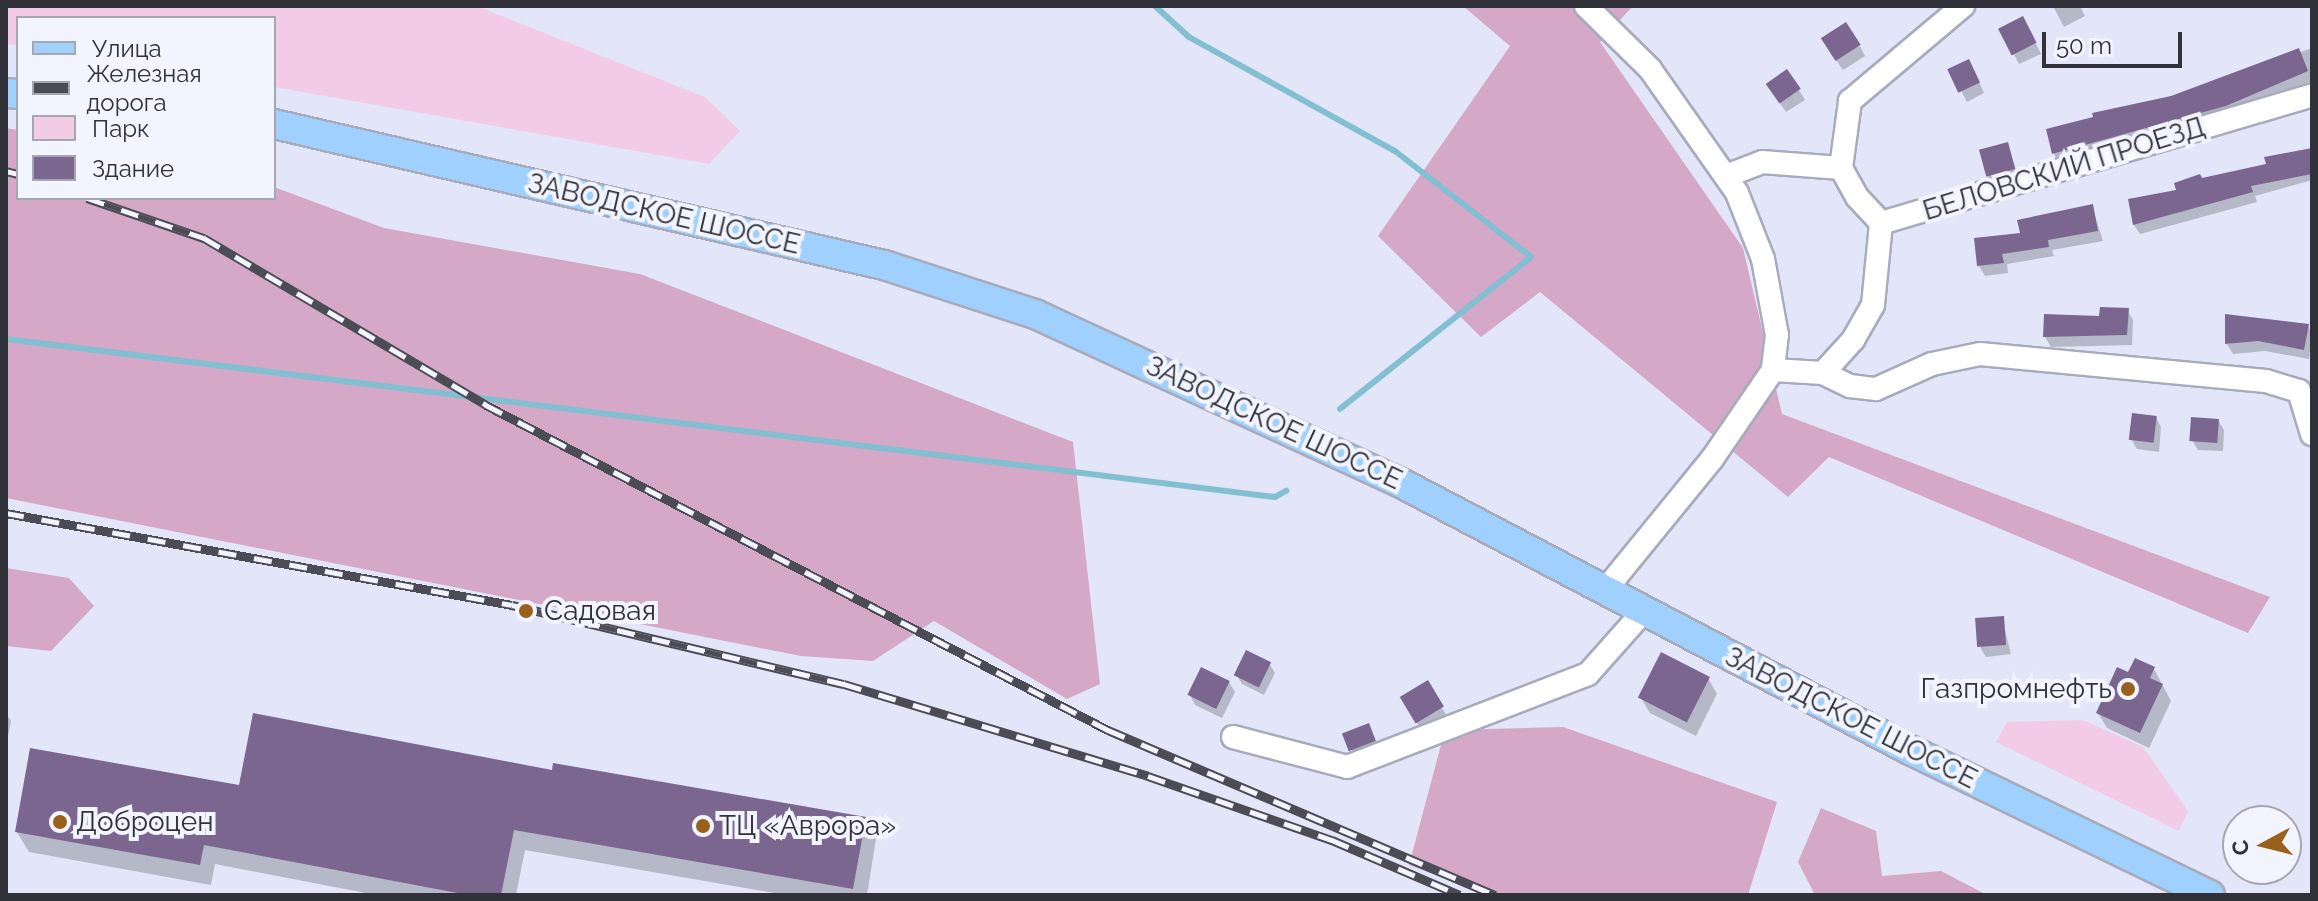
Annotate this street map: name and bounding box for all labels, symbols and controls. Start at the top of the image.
legend [16,16,276,200]
scale bar [2046,16,2186,66]
text: 50 m [2056,31,2112,60]
text: Улица [92,34,162,63]
text: Железная дорога [86,59,202,117]
street label: БЕЛОВСКИЙ ПРОЕЗД [1919,110,2209,228]
text: Парк [92,114,150,143]
text: Здание [92,154,174,183]
street label: ЗАВОДСКОЕ ШОССЕ [525,166,803,262]
street label: ЗАВОДСКОЕ ШОССЕ [1141,349,1407,497]
place label: Садовая [544,594,656,628]
marker: Садовая [515,600,537,622]
street label: ЗАВОДСКОЕ ШОССЕ [1719,640,1983,796]
place label: Газпромнефть [1921,672,2112,706]
marker: Газпромнефть [2119,680,2137,698]
place label: Доброцен [76,805,214,839]
north arrow [2222,805,2302,885]
place label: ТЦ «Аврора» [719,809,896,843]
marker: Доброцен [51,813,69,831]
marker: ТЦ «Аврора» [694,817,712,835]
text: С [2226,839,2254,857]

